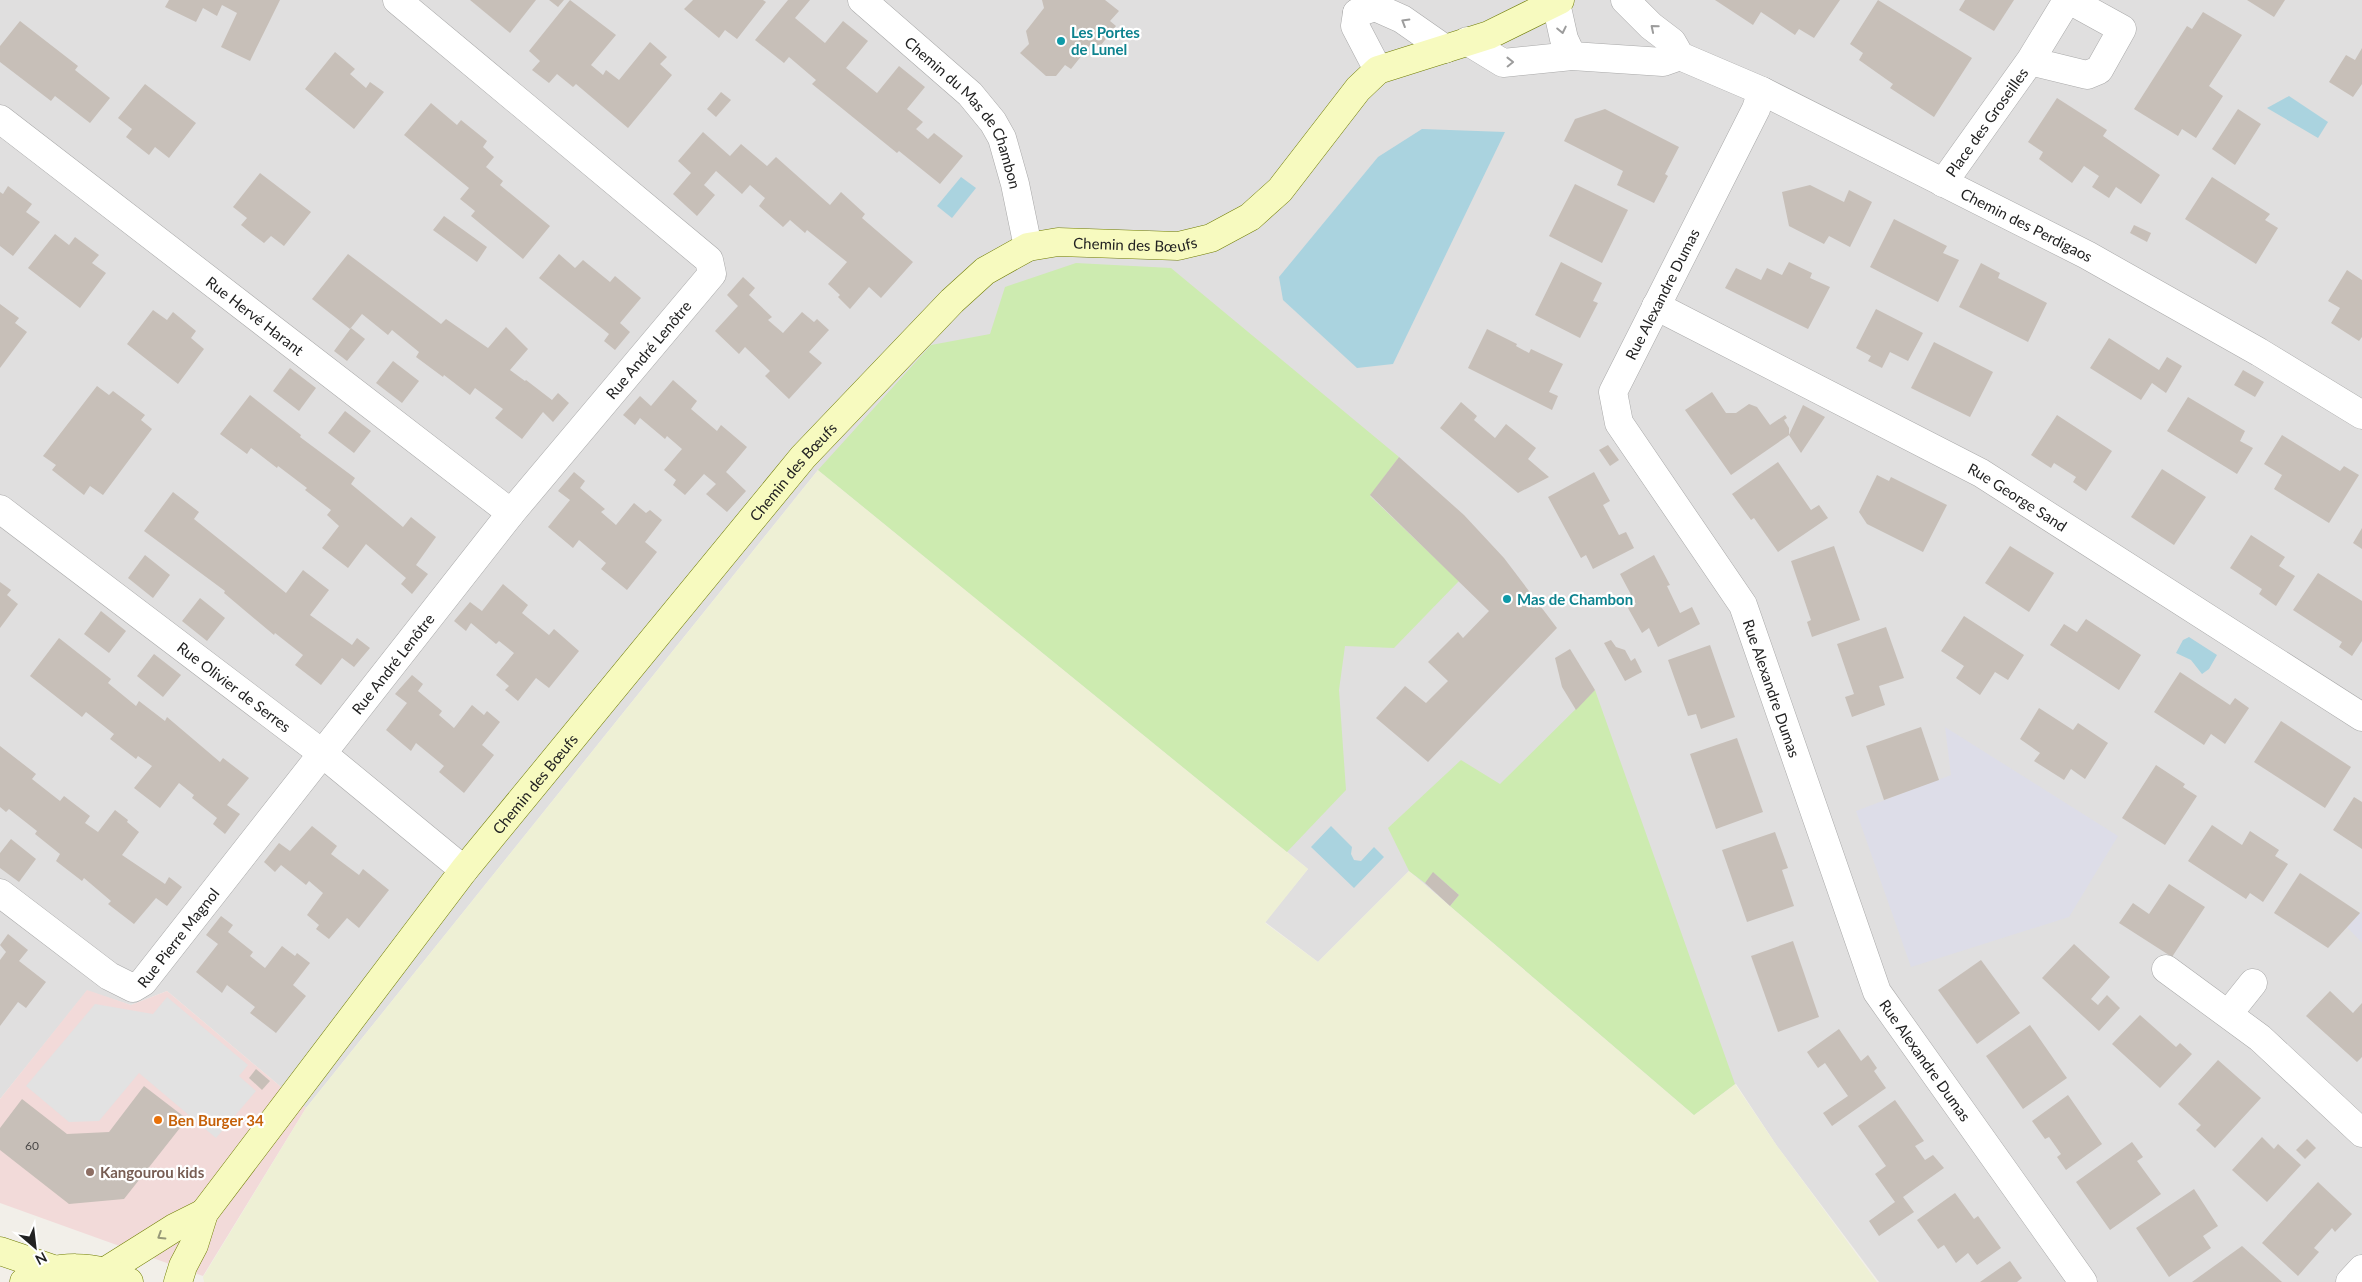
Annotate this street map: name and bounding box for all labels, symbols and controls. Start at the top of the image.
one-way arrow [1401,18,1410,28]
place label: Les Portes de Lunel [1071,23,1140,58]
one-way arrow [1650,24,1659,33]
one-way arrow [1556,26,1567,35]
street label: Chemin du Mas de Chambon [901,32,1025,190]
marker: Les Portes de Lunel [1055,35,1067,47]
one-way arrow [1506,57,1514,67]
street label: Place des Groseilles [1942,64,2031,180]
street label: Chemin des Perdigaos [1958,184,2096,265]
street label: Rue Alexandre Dumas [1621,225,1703,363]
street label: Chemin des Bœufs [1073,233,1199,255]
street label: Rue Hervé Harant [203,272,308,359]
street label: Rue André Lenôtre [602,297,695,403]
street label: Chemin des Bœufs [745,419,840,524]
street label: Rue George Sand [1965,459,2070,535]
place label: Mas de Chambon [1517,590,1633,608]
marker: Mas de Chambon [1501,593,1513,605]
street label: Rue André Lenôtre [348,610,438,718]
street label: Rue Alexandre Dumas [1740,617,1804,760]
street label: Rue Olivier de Serres [174,638,295,735]
street label: Chemin des Bœufs [489,730,581,837]
street label: Rue Pierre Magnol [133,884,222,991]
street label: Rue Alexandre Dumas [1876,996,1975,1124]
place label: Ben Burger 34 [168,1111,264,1129]
marker: Ben Burger 34 [152,1114,164,1126]
house number: 60 [25,1138,39,1153]
place label: Kangourou kids [100,1163,205,1181]
marker: Kangourou kids [84,1166,96,1178]
north arrow [10,1222,60,1272]
one-way arrow [158,1230,167,1239]
text: N [33,1249,50,1269]

